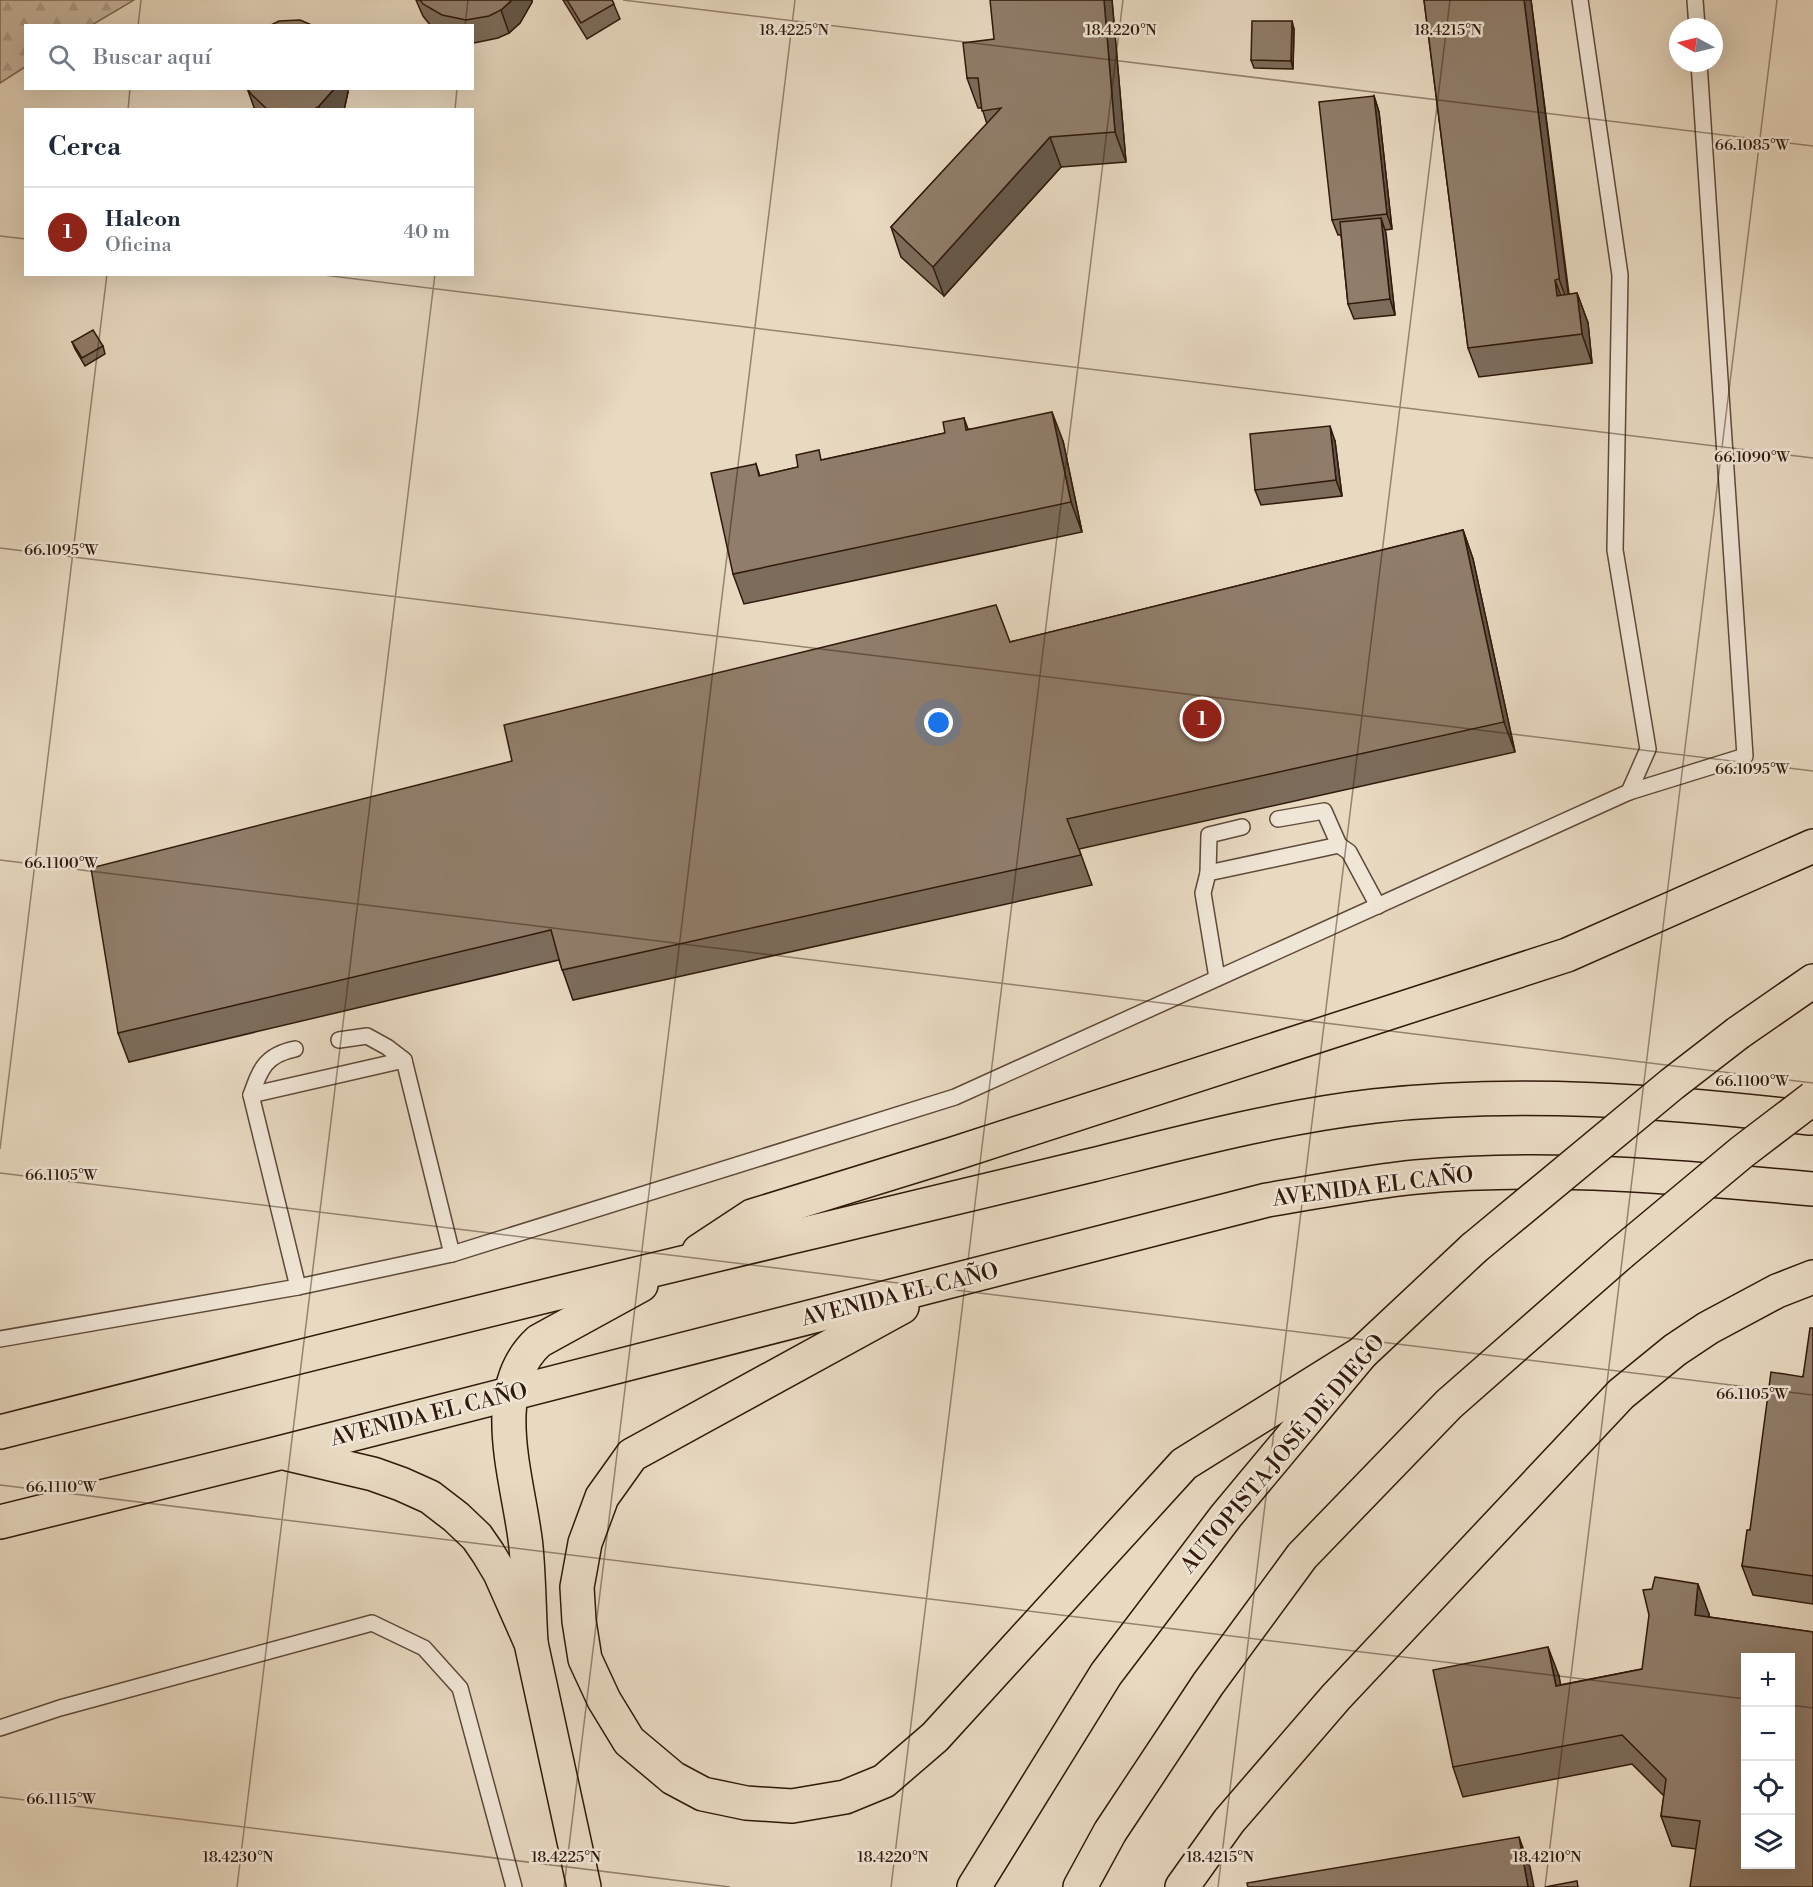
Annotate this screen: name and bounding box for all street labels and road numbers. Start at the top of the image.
street label: AVENIDA EL CAÑO [1270,1160,1475,1213]
street label: AVENIDA EL CAÑO [797,1256,1001,1333]
street label: AUTOPISTA JOSÉ DE DIEGO [1174,1328,1391,1580]
street label: AVENIDA EL CAÑO [326,1376,530,1453]

